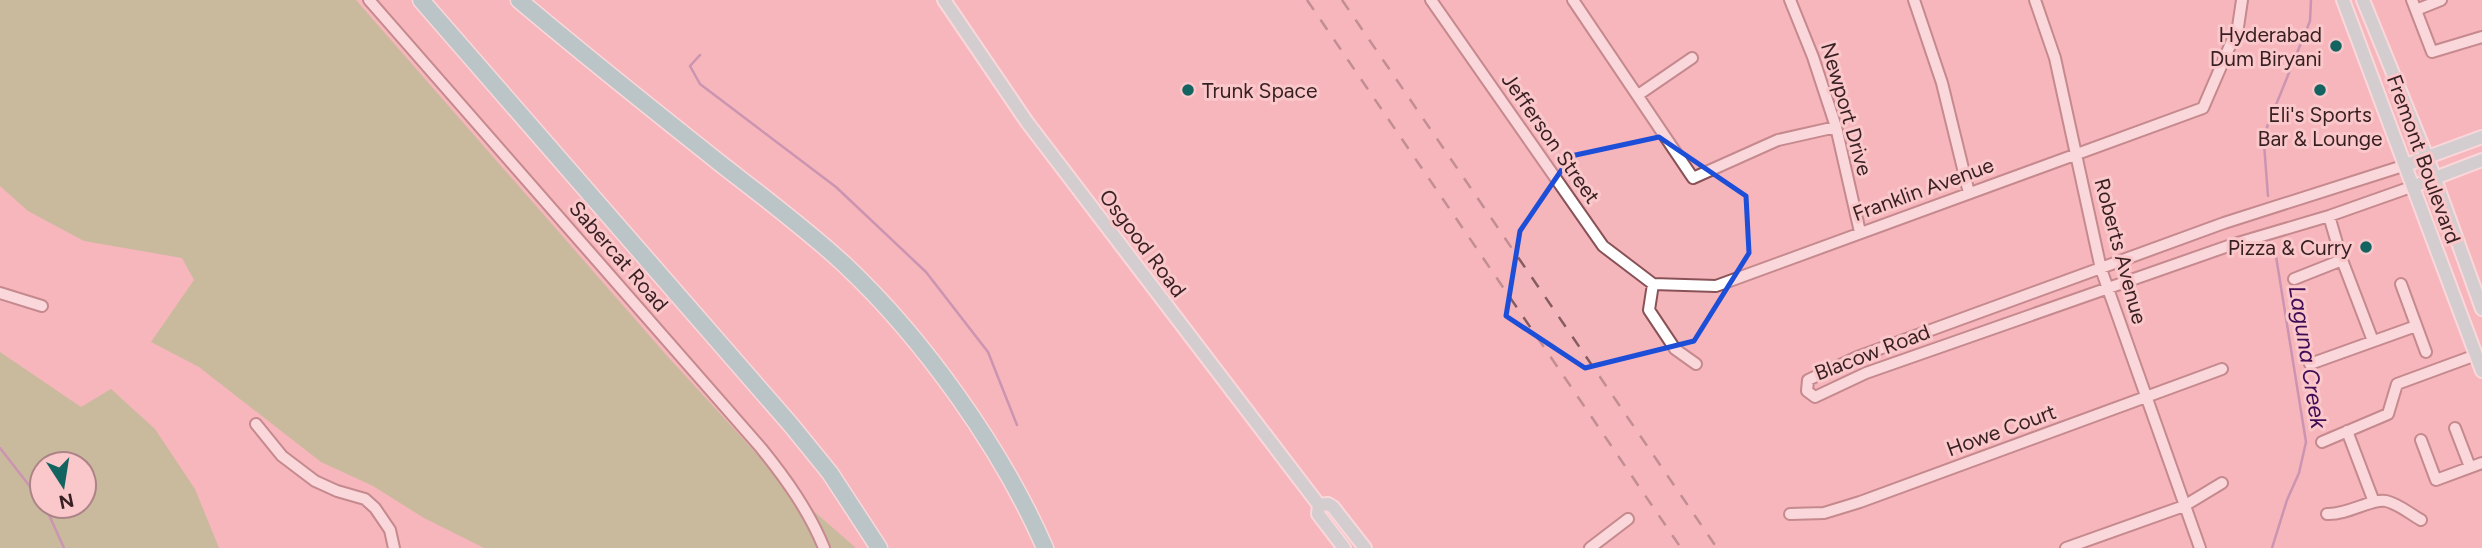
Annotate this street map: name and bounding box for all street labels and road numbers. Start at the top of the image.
street label: Newport Drive [1816,40,1878,178]
street label: Jefferson Street [1497,68,1605,208]
street label: Fremont Boulevard [2382,71,2466,247]
street label: Franklin Avenue [1849,152,1997,226]
street label: Roberts Avenue [2089,175,2153,327]
street label: Osgood Road [1094,184,1192,302]
street label: Sabercat Road [564,196,674,316]
street label: Blacow Road [1811,319,1933,385]
street label: Howe Court [1943,399,2059,461]

